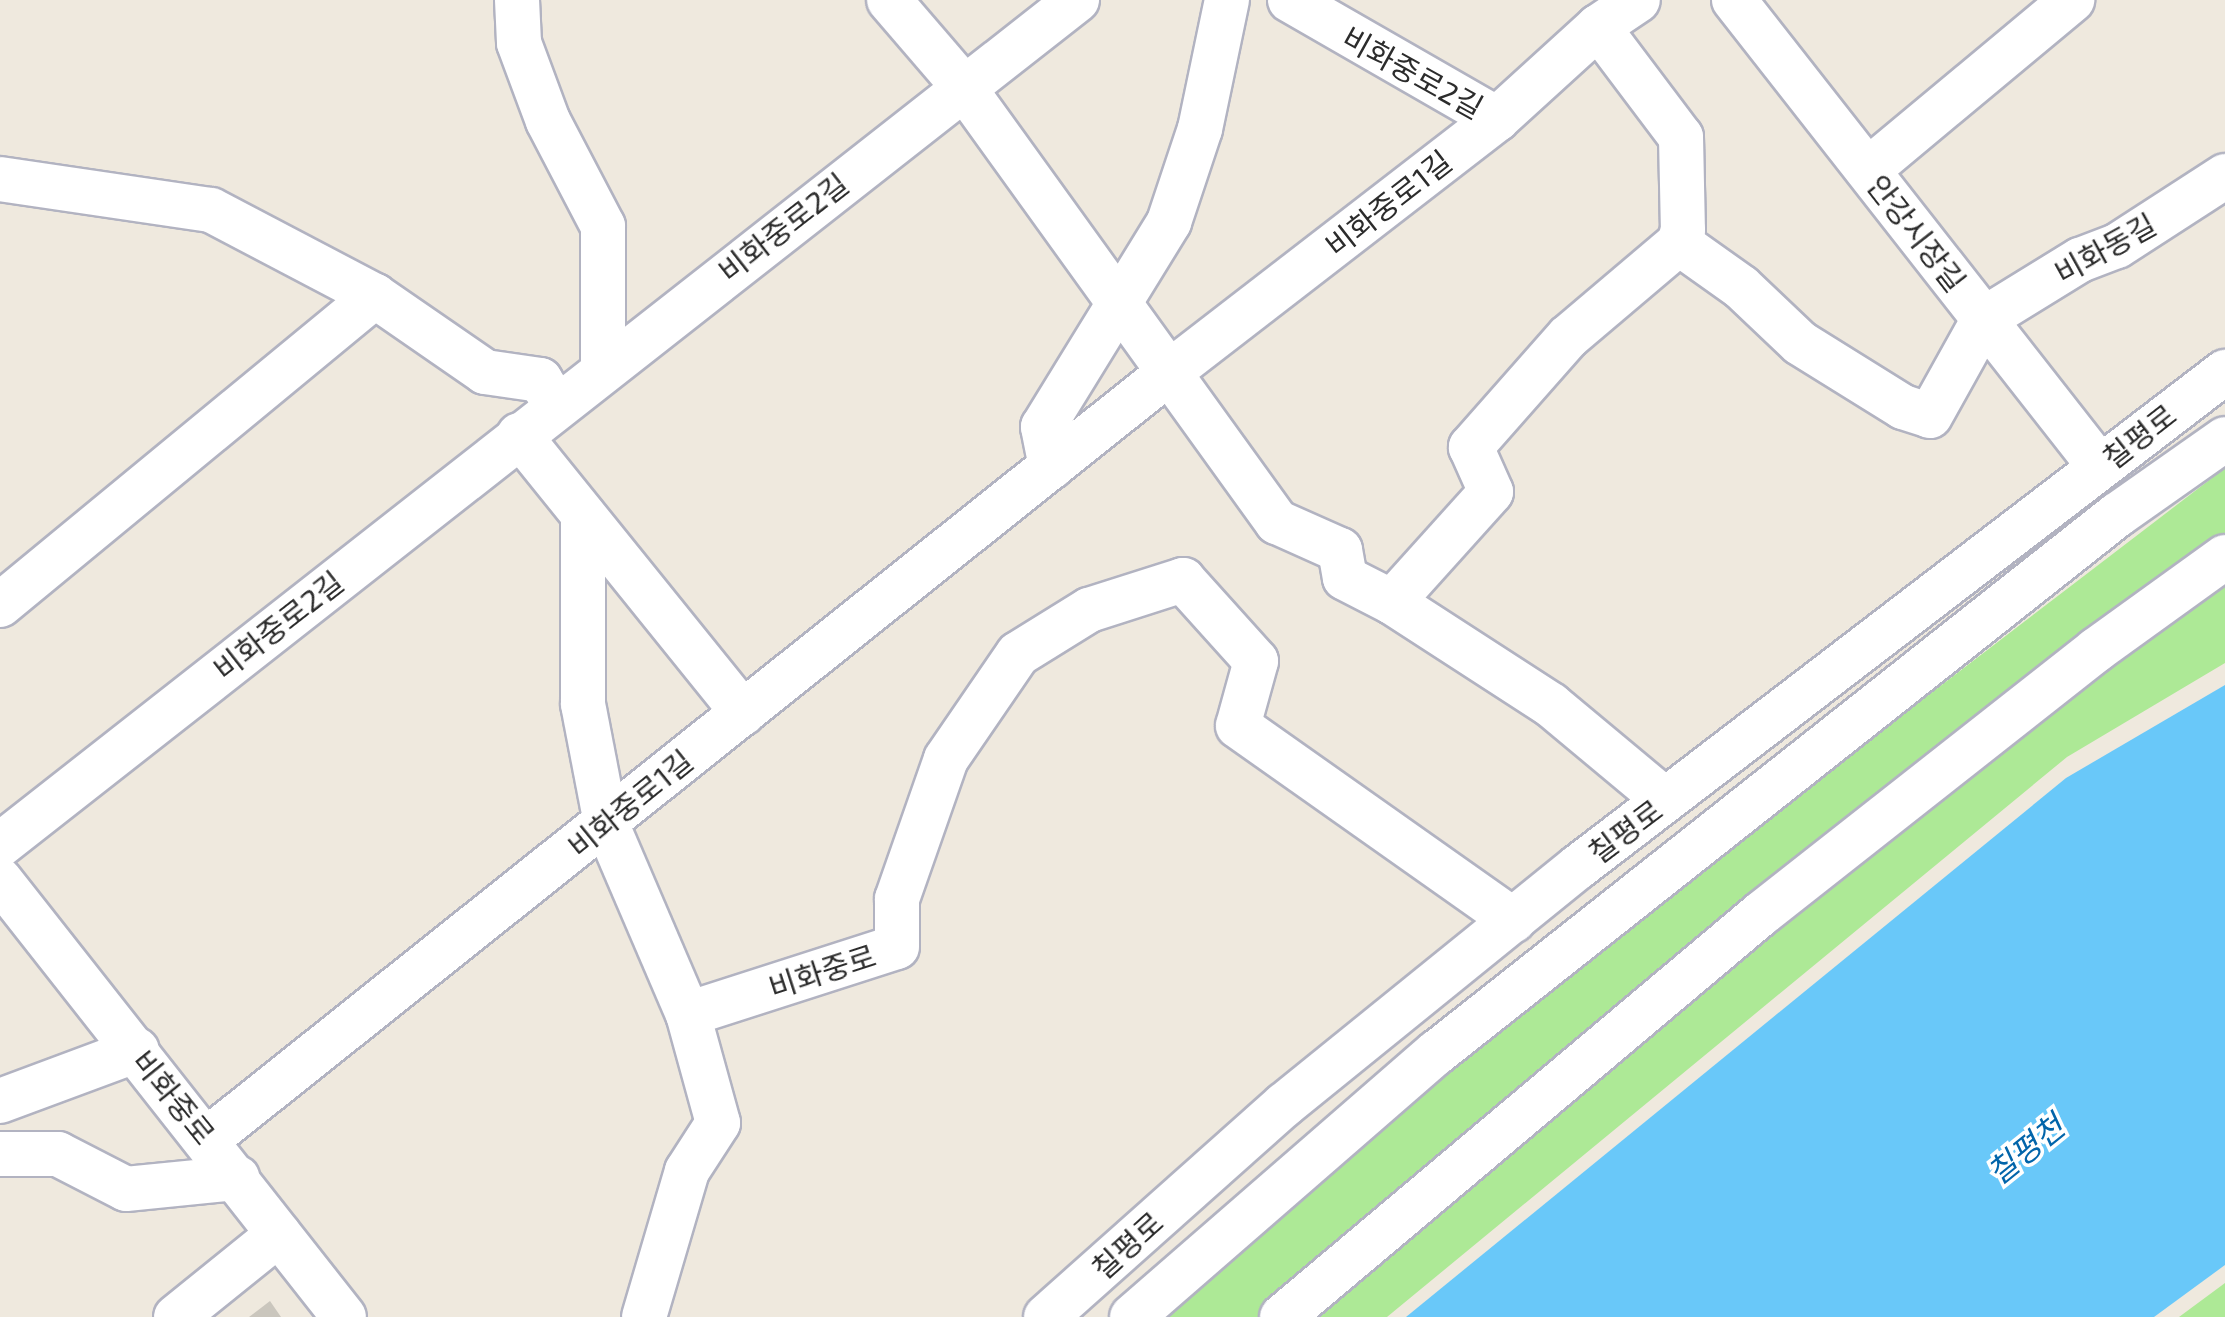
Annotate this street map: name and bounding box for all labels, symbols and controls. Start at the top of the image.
street label: 비화중로2길 [1337,19,1489,125]
street label: 비화중로1길 [1318,143,1458,263]
street label: 비화중로2길 [711,165,855,289]
street label: 안강시장길 [1860,168,1974,298]
street label: 비화동길 [2048,205,2162,291]
street label: 칠평로 [2095,396,2183,476]
street label: 비화중로2길 [206,563,350,687]
street label: 비화중로1길 [560,742,700,864]
street label: 칠평로 [1581,792,1669,870]
street label: 비화중로 [764,937,880,1005]
street label: 비화중로 [125,1043,223,1151]
water label: 칠평천 [1979,1106,2071,1192]
street label: 칠평로 [1084,1204,1170,1286]

